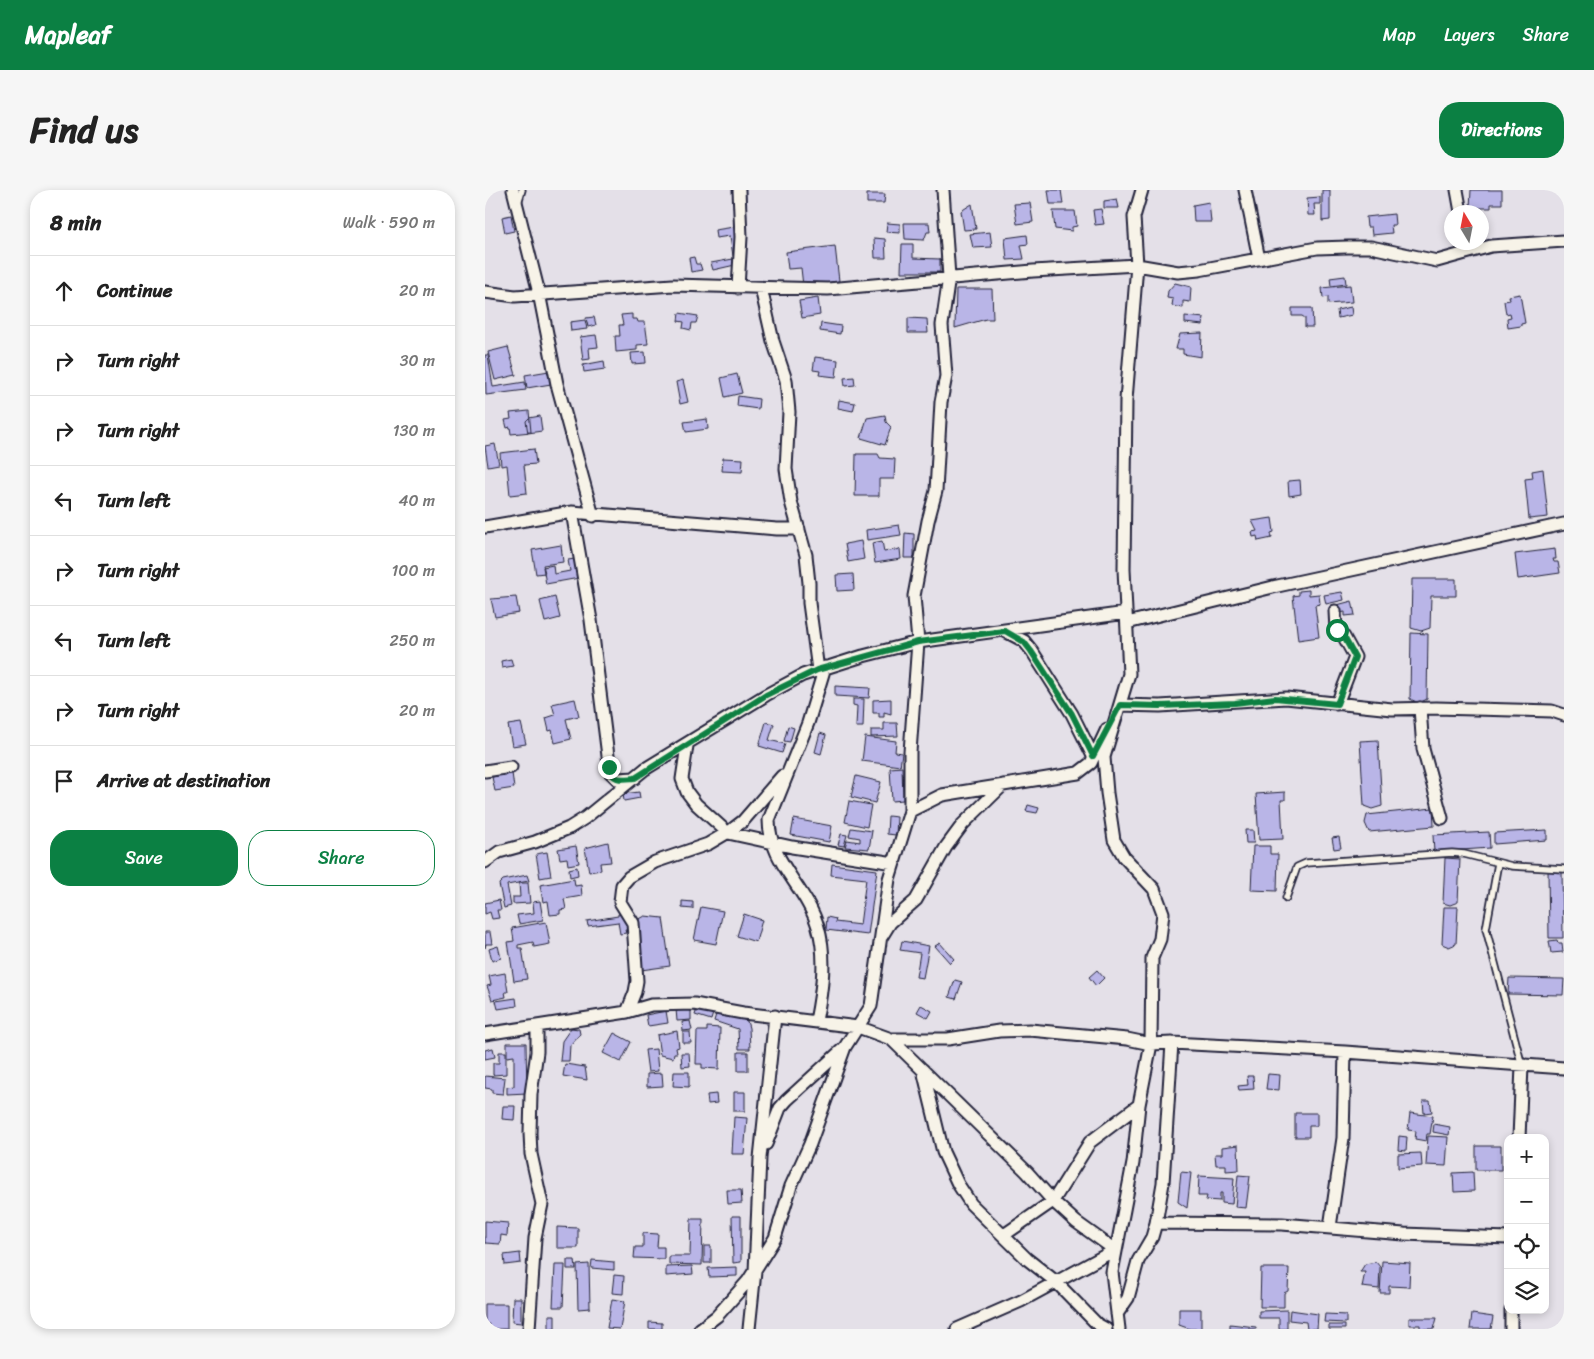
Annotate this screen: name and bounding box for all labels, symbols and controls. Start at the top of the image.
text: Mapleaf [25,14,111,56]
text: Map [1383,19,1416,51]
text: Layers [1444,19,1495,51]
text: Share [1523,19,1569,51]
text: Find us [30,99,138,161]
button: Directions [1439,102,1564,158]
text: 8 min [50,204,101,242]
north arrow [1444,205,1489,250]
text: Walk · 590 m [343,208,435,237]
text: Continue [97,274,173,307]
text: 20 m [399,276,435,305]
icon: ahead [50,277,78,305]
text: Turn right [97,344,179,377]
text: 30 m [400,346,435,375]
icon: right [50,347,78,375]
text: Turn right [97,414,179,447]
text: 130 m [393,416,435,445]
icon: right [50,417,78,445]
text: Turn left [97,484,170,517]
text: 40 m [398,486,435,515]
icon: left [50,487,78,515]
text: Turn right [97,554,179,587]
text: 100 m [391,556,435,585]
icon: right [50,557,78,585]
route start [1326,619,1349,642]
text: Turn left [97,624,170,657]
text: 250 m [389,626,435,655]
icon: left [50,627,78,655]
text: Turn right [97,694,179,727]
text: 20 m [399,696,435,725]
icon: right [50,697,78,725]
route end [598,756,621,779]
text: Arrive at destination [97,764,270,797]
icon: arrive [50,767,78,795]
button: Save [50,830,238,886]
button: Share [248,830,435,886]
map controls [1504,1134,1549,1314]
button: + [1504,1134,1549,1179]
button: − [1504,1179,1549,1224]
button: locate [1504,1224,1549,1269]
button: layers [1504,1269,1549,1314]

